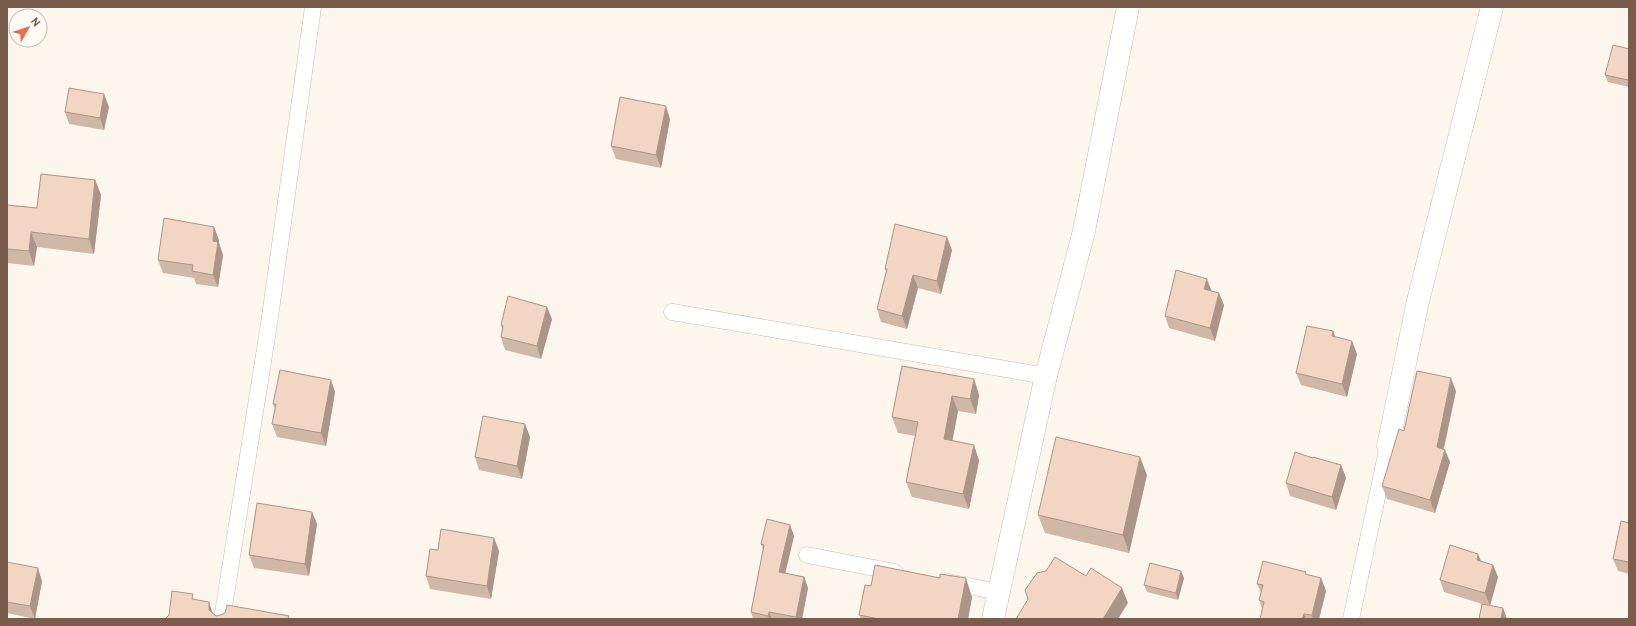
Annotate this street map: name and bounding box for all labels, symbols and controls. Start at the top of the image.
north arrow [8,8,48,48]
text: N [27,15,43,30]

